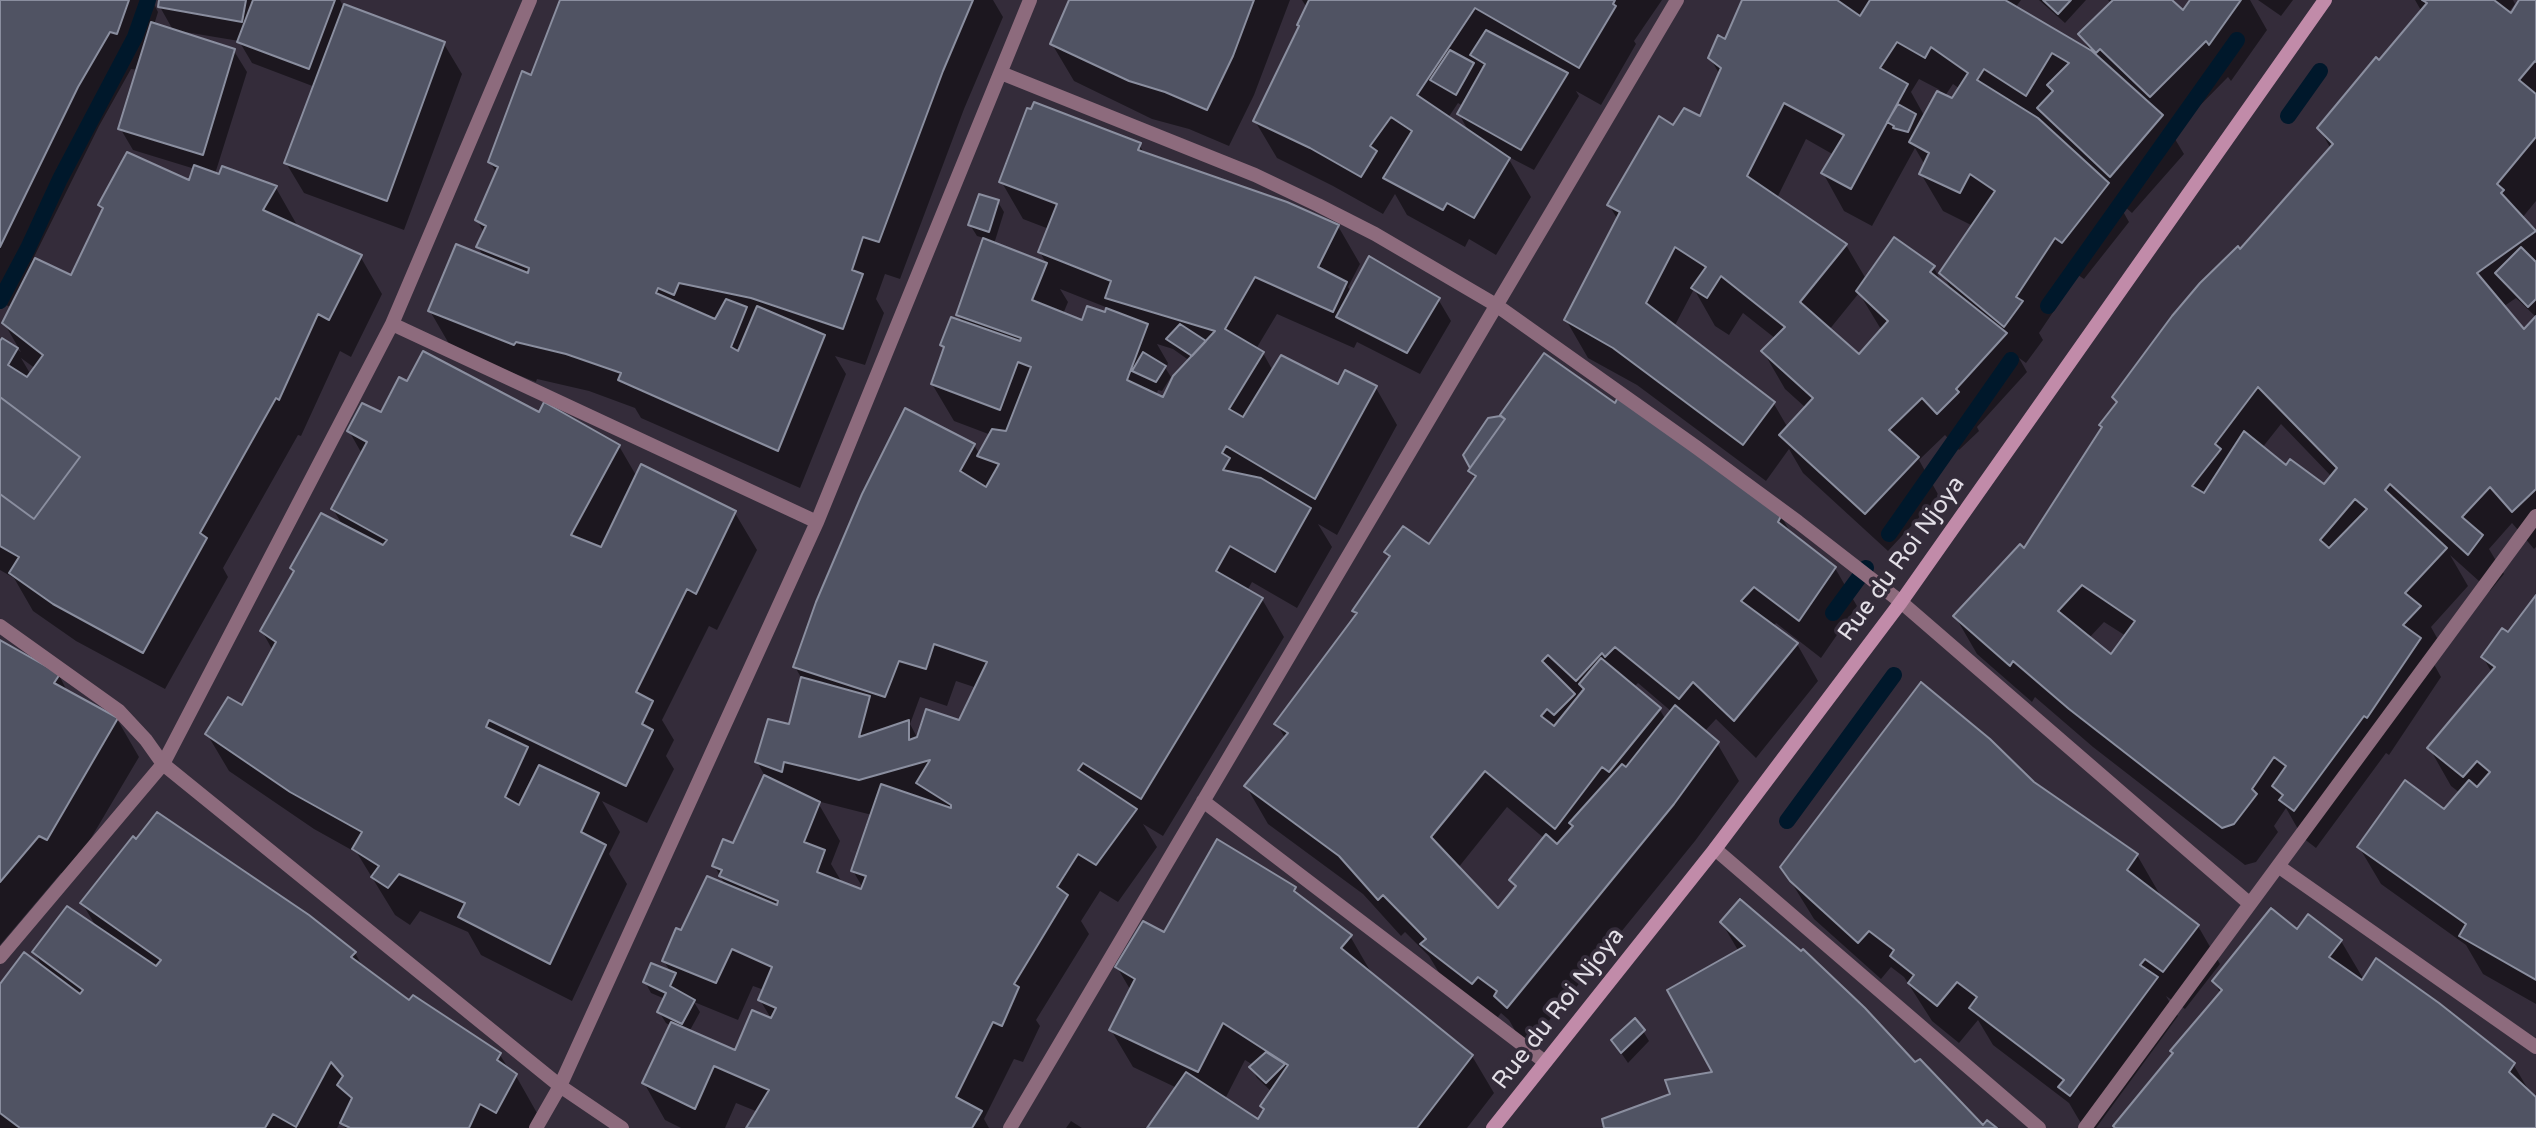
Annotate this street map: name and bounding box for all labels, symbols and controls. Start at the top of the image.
street label: Rue du Roi Njoya [1832,471,1972,647]
street label: Rue du Roi Njoya [1487,922,1631,1096]

